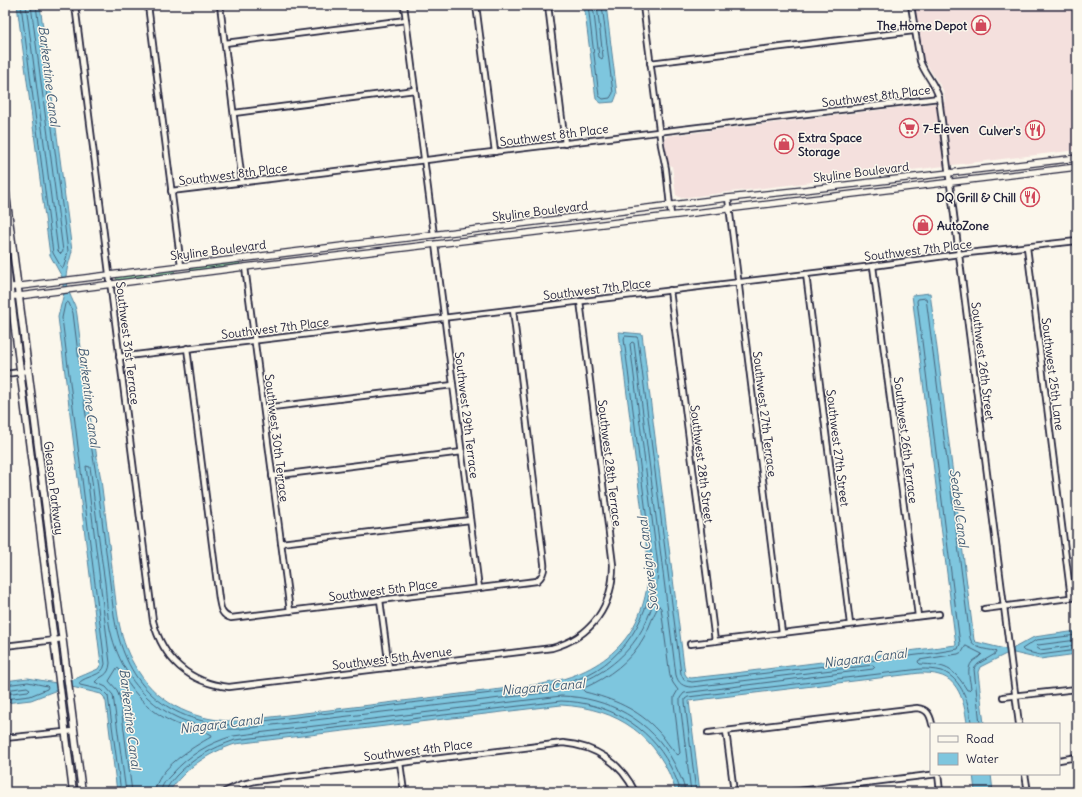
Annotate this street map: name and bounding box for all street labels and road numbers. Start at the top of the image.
street label: Southwest 8th Place [821,82,931,110]
street label: Southwest 8th Place [499,121,609,149]
street label: Skyline Boulevard [812,159,910,185]
street label: Southwest 8th Place [178,160,288,188]
street label: Skyline Boulevard [491,198,589,224]
street label: Southwest 7th Place [863,236,973,264]
street label: Skyline Boulevard [169,237,267,263]
street label: Southwest 7th Place [542,275,652,303]
street label: Southwest 31st Terrace [113,281,143,405]
street label: Southwest 26th Street [968,301,998,421]
street label: Southwest 7th Place [220,314,330,342]
street label: Southwest 25th Lane [1039,317,1067,431]
street label: Southwest 27th Terrace [750,350,780,478]
street label: Southwest 29th Terrace [452,351,482,479]
street label: Southwest 30th Terrace [262,373,292,503]
street label: Southwest 26th Terrace [891,376,921,504]
street label: Southwest 27th Street [823,389,853,507]
street label: Southwest 28th Terrace [595,399,625,527]
street label: Southwest 28th Street [687,404,717,524]
street label: Gleason Parkway [41,440,67,536]
street label: Southwest 5th Place [328,576,438,604]
street label: Southwest 5th Avenue [331,643,453,673]
street label: Southwest 4th Place [363,736,473,764]

